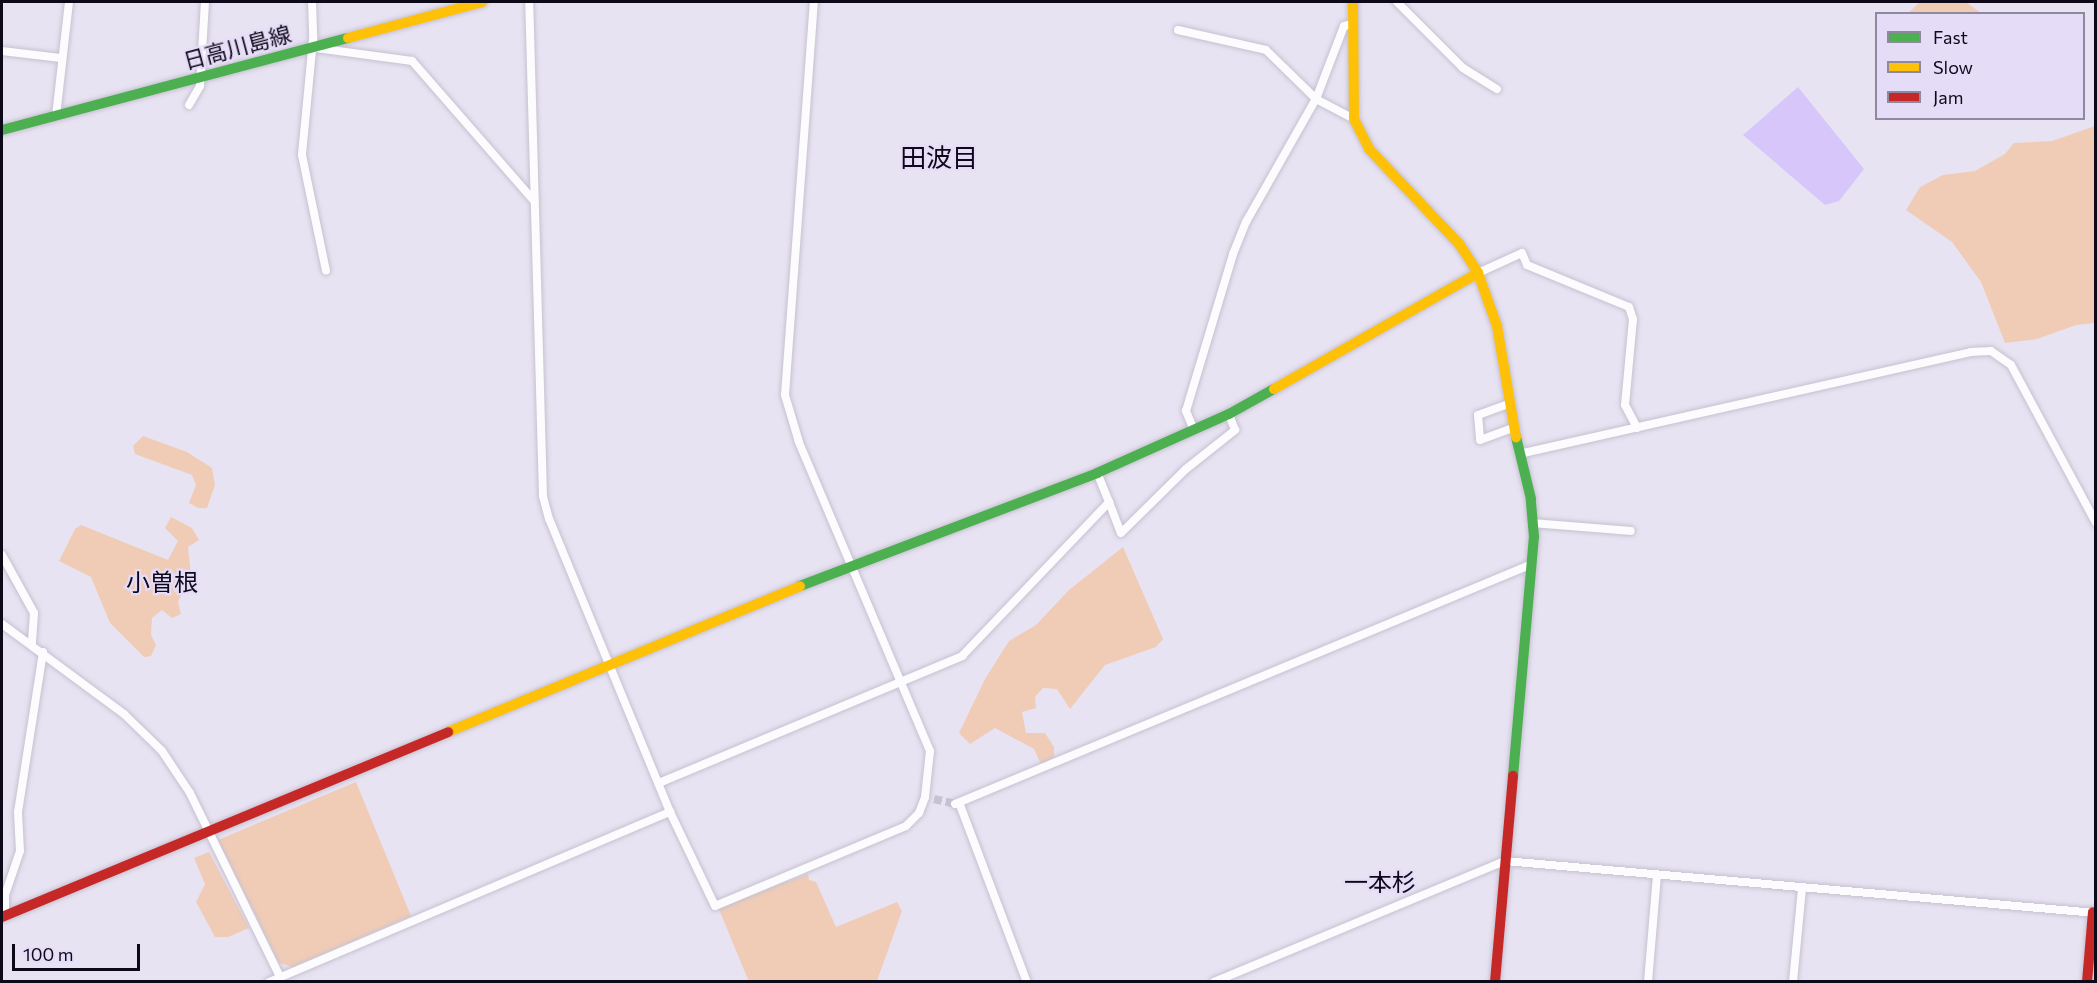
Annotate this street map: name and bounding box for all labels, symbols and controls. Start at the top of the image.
legend [1875,12,2085,120]
street label: 日高川島線 [180,20,294,74]
text: Fast [1933,26,1968,48]
text: Slow [1933,56,1973,78]
text: Jam [1933,86,1963,108]
district label: 田波目 [900,141,978,173]
district label: 小曽根 [126,568,198,596]
district label: 一本杉 [1344,868,1416,896]
scale bar [15,932,142,970]
text: 100 m [23,943,73,965]

